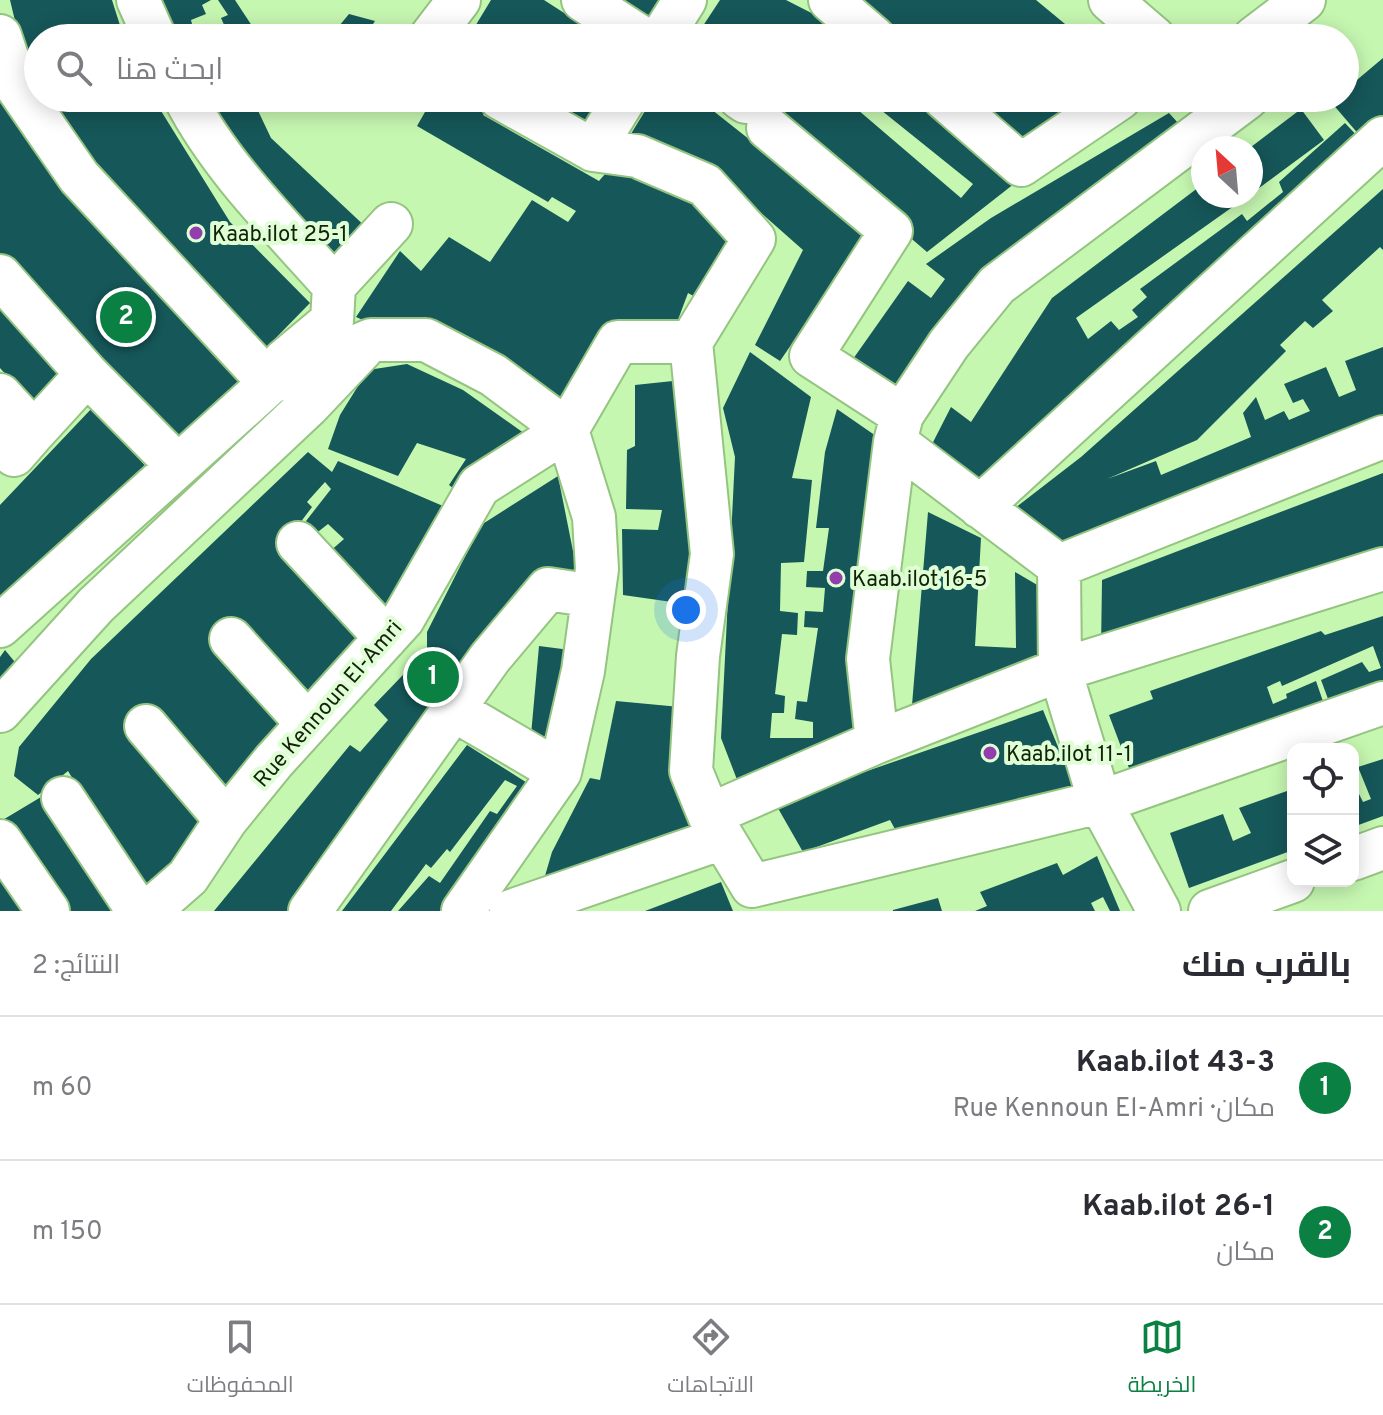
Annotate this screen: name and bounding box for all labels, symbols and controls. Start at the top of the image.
search box [24,24,1359,112]
icon: search [52,46,96,90]
text: ابحث هنا [116,53,223,90]
north arrow [1191,136,1263,208]
place label: Kaab.ilot 25-1 [212,222,348,249]
marker: Kaab.ilot 25-1 [187,224,205,242]
pin: 2 [100,287,152,347]
place label: Kaab.ilot 16-5 [852,567,987,594]
marker: Kaab.ilot 16-5 [827,569,845,587]
your location [666,590,706,630]
street label: Rue Kennoun El-Amri [249,616,409,794]
pin: 1 [407,647,459,707]
place label: Kaab.ilot 11-1 [1006,742,1132,769]
map controls [1287,743,1359,887]
button: locate [1287,743,1359,815]
marker: Kaab.ilot 11-1 [981,744,999,762]
button: layers [1287,815,1359,887]
text: بالقرب منك [1182,946,1351,989]
text: النتائج: 2 [32,950,120,983]
text: Kaab.ilot 43-3 [1076,1045,1275,1082]
text: 60 m [32,1072,92,1105]
text: 1 [1320,1072,1330,1105]
text: مكان · Rue Kennoun El-Amri [953,1093,1275,1126]
text: Kaab.ilot 26-1 [1082,1189,1275,1226]
text: 150 m [32,1216,103,1249]
text: 2 [1317,1216,1333,1249]
text: مكان [1216,1237,1275,1270]
tab: المحفوظات [187,1315,294,1405]
tab: الاتجاهات [667,1315,754,1405]
tab: الخريطة [1128,1315,1196,1405]

